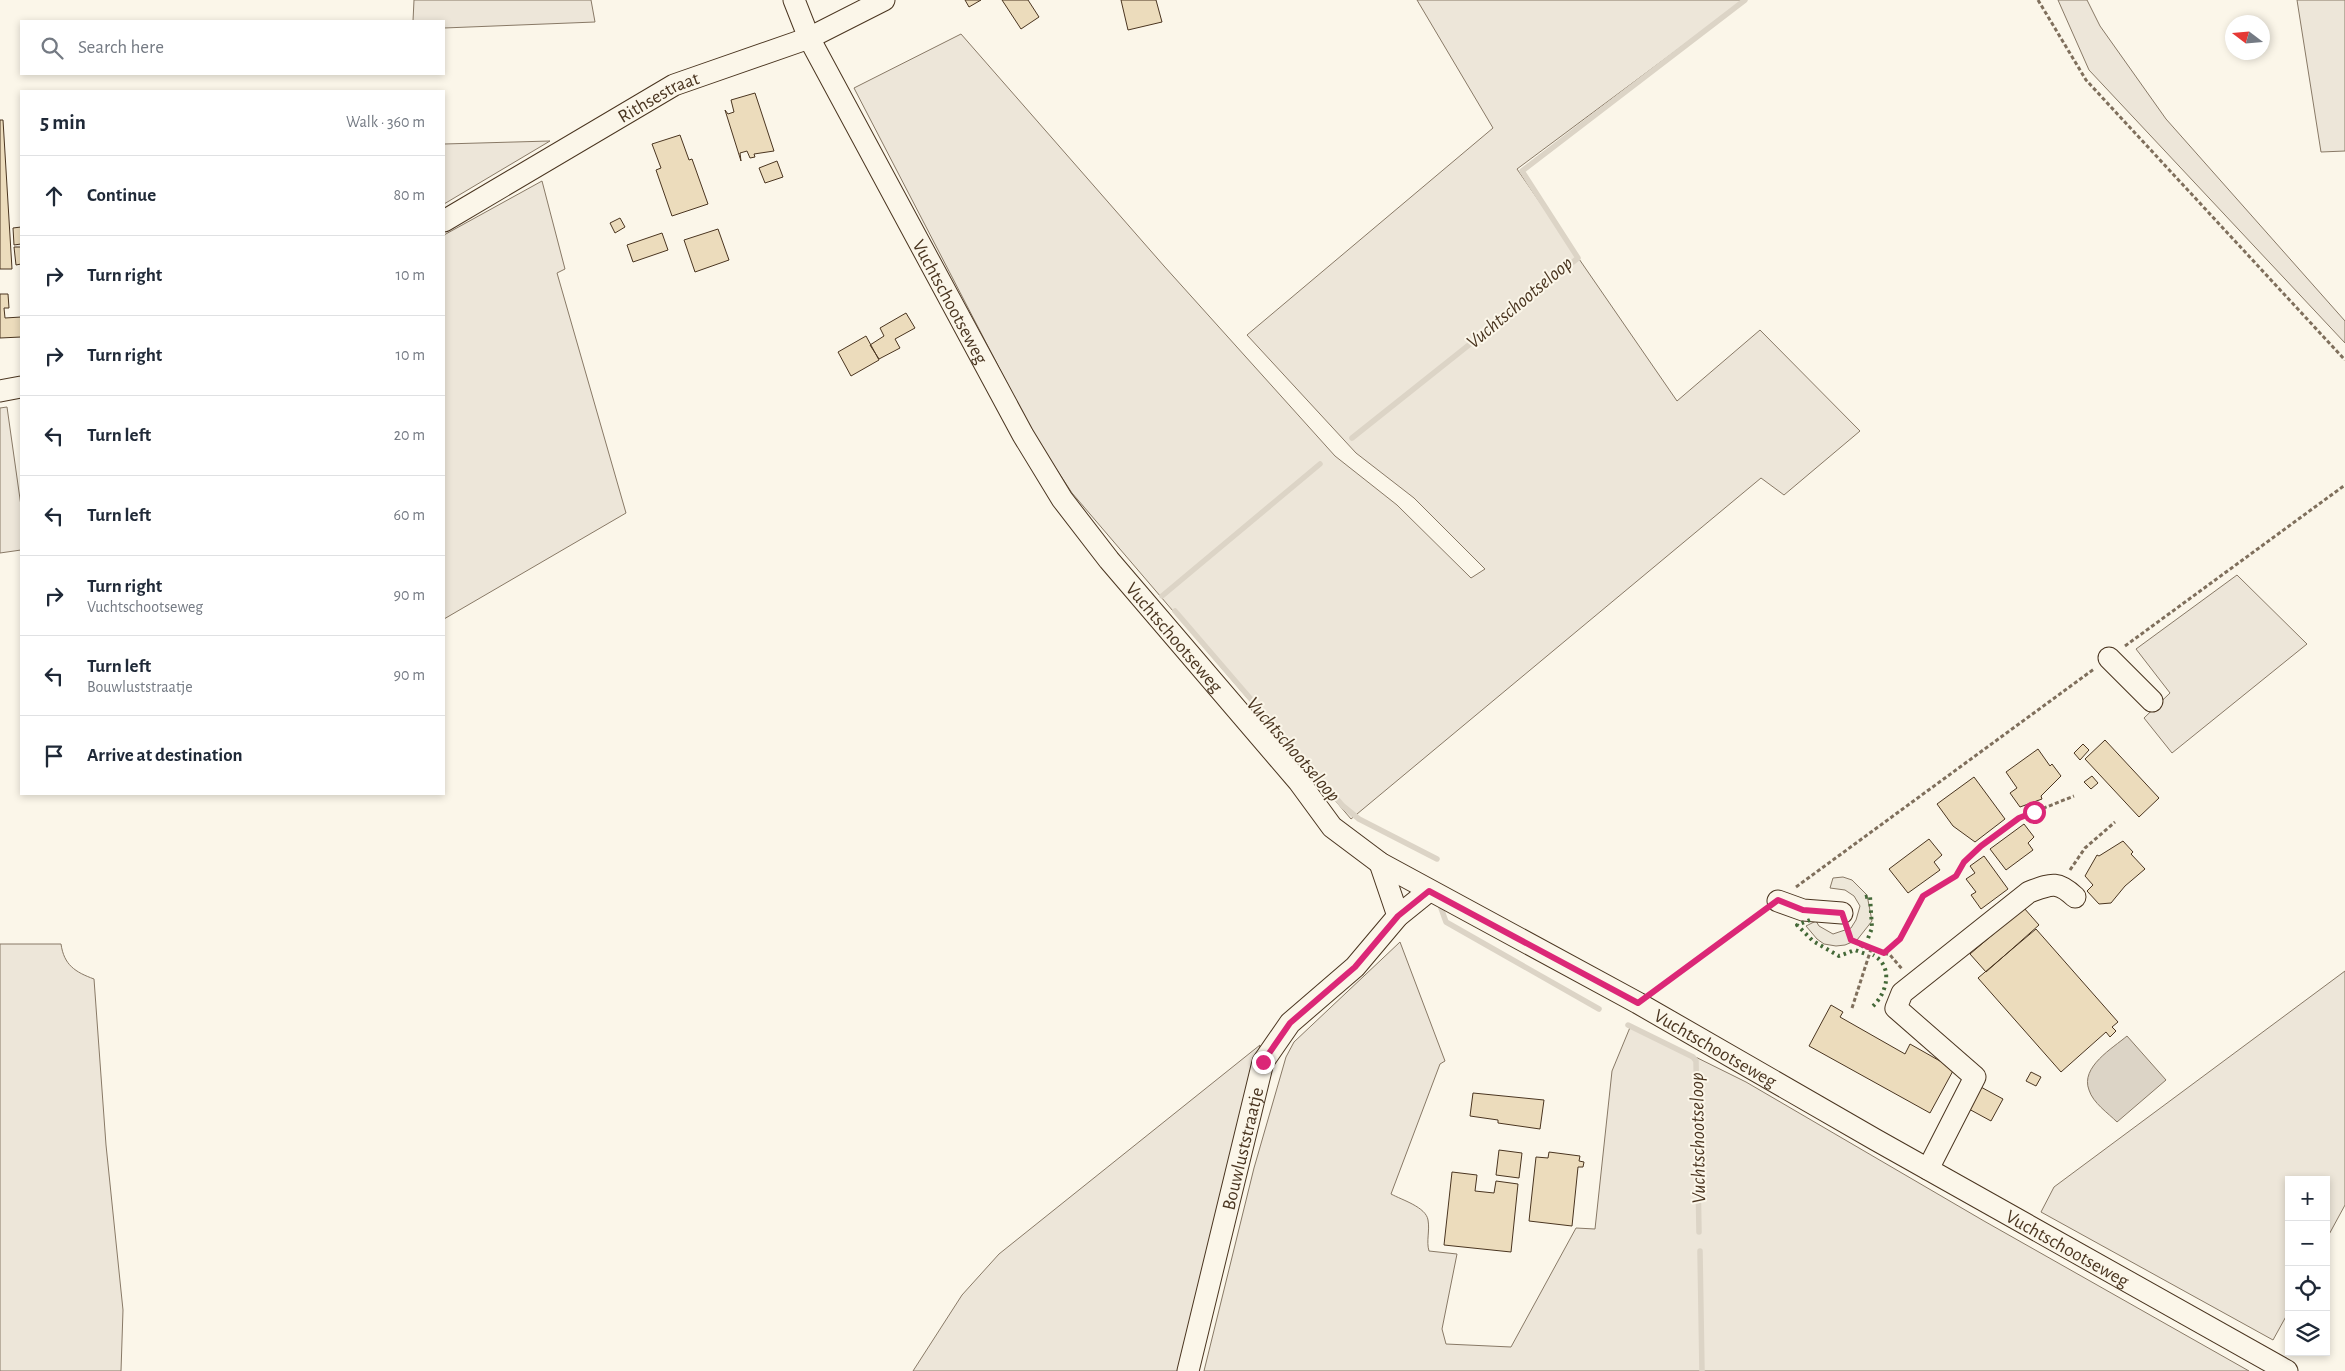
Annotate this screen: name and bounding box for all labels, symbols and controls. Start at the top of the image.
north arrow [2225,15,2270,60]
search box [20,20,445,75]
icon: search [38,34,66,62]
text: Search here [78,38,164,57]
street label: Rithsestraat [615,69,702,127]
text: 5 min [40,112,86,133]
text: Walk · 360 m [346,114,425,130]
icon: ahead [40,182,68,210]
text: Continue [87,186,156,205]
text: 80 m [394,187,425,203]
street label: Vuchtschootseweg [909,237,991,368]
water label: Vuchtschootseloop [1463,253,1577,353]
icon: right [40,262,68,290]
text: Turn right [87,266,162,285]
text: 10 m [396,267,425,283]
icon: right [40,342,68,370]
text: Turn right [87,346,162,365]
text: 10 m [396,347,425,363]
icon: left [40,422,68,450]
text: Turn left [87,426,151,445]
text: 20 m [394,427,425,443]
icon: left [40,502,68,530]
text: Turn left [87,506,151,525]
text: 60 m [394,507,425,523]
text: Turn right [87,577,162,596]
street label: Vuchtschootseweg [1122,579,1226,697]
icon: right [40,582,68,610]
text: 90 m [394,587,425,603]
text: Vuchtschootseweg [87,599,203,615]
text: Turn left [87,657,151,676]
icon: left [40,662,68,690]
text: 90 m [394,667,425,683]
text: Bouwluststraatje [87,679,193,695]
water label: Vuchtschootseloop [1243,694,1344,806]
icon: arrive [40,742,68,770]
text: Arrive at destination [87,746,243,765]
route start [2023,801,2046,824]
street label: Vuchtschootseweg [1650,1006,1780,1092]
route end [1252,1051,1275,1074]
water label: Vuchtschootseloop [1687,1072,1709,1204]
street label: Bouwluststraatje [1219,1086,1268,1212]
map controls [2285,1176,2330,1356]
button: + [2285,1176,2330,1221]
street label: Vuchtschootseweg [2002,1207,2132,1292]
button: − [2285,1221,2330,1266]
button: locate [2285,1266,2330,1311]
button: layers [2285,1311,2330,1356]

